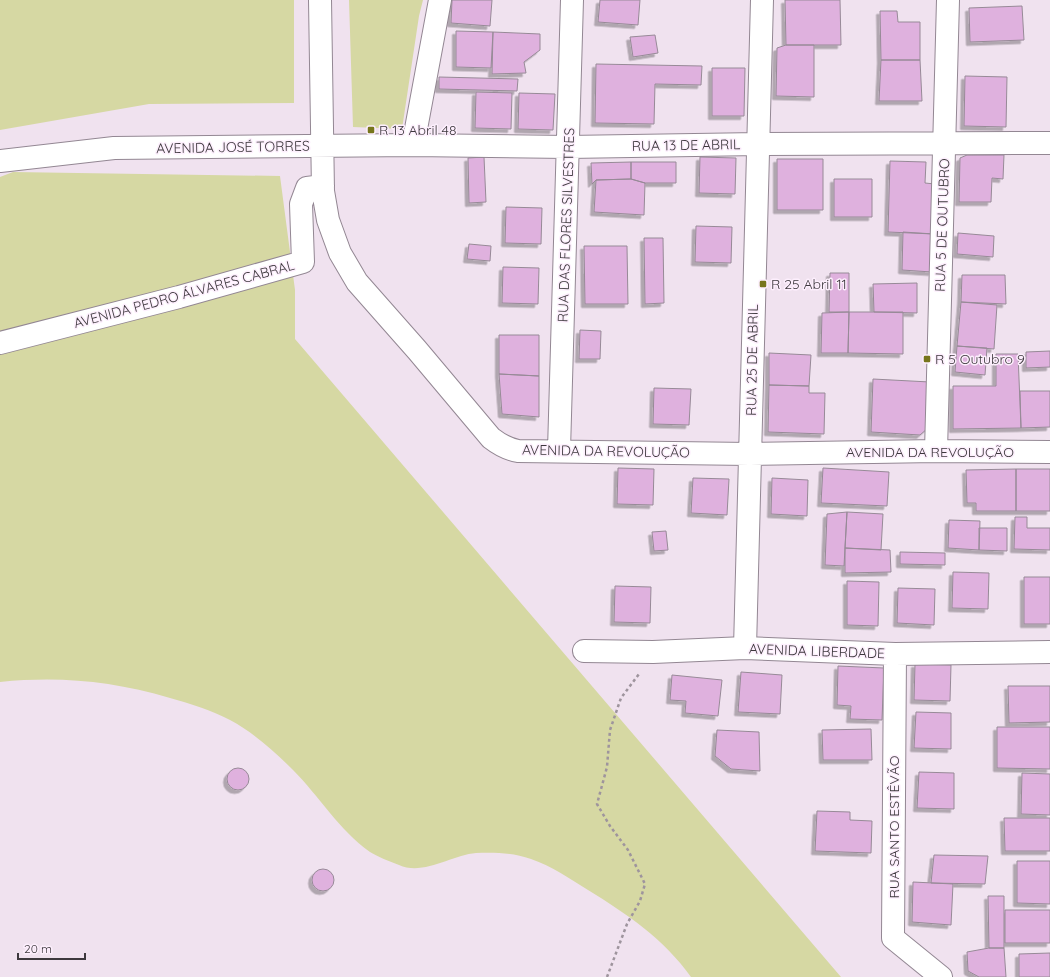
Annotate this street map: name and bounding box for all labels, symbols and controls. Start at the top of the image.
place label: R 13 Abril 48 [379,121,456,139]
marker: R 13 Abril 48 [366,125,376,135]
street label: RUA DAS FLORES SILVESTRES [554,127,578,323]
street label: RUA 13 DE ABRIL [631,135,741,155]
street label: AVENIDA JOSÉ TORRES [156,137,310,157]
street label: RUA 5 DE OUTUBRO [931,158,953,292]
street label: AVENIDA PEDRO ÁLVARES CABRAL [72,256,297,332]
place label: R 25 Abril 11 [771,275,847,293]
marker: R 25 Abril 11 [758,279,768,289]
street label: RUA 25 DE ABRIL [742,304,762,416]
place label: R 5 Outubro 9 [935,350,1025,368]
marker: R 5 Outubro 9 [922,354,932,364]
street label: AVENIDA DA REVOLUÇÃO [522,441,690,461]
street label: AVENIDA DA REVOLUÇÃO [846,443,1014,461]
street label: AVENIDA LIBERDADE [749,640,885,662]
street label: RUA SANTO ESTÊVÃO [885,755,903,899]
scale bar [18,935,85,961]
text: 20 m [24,941,52,956]

